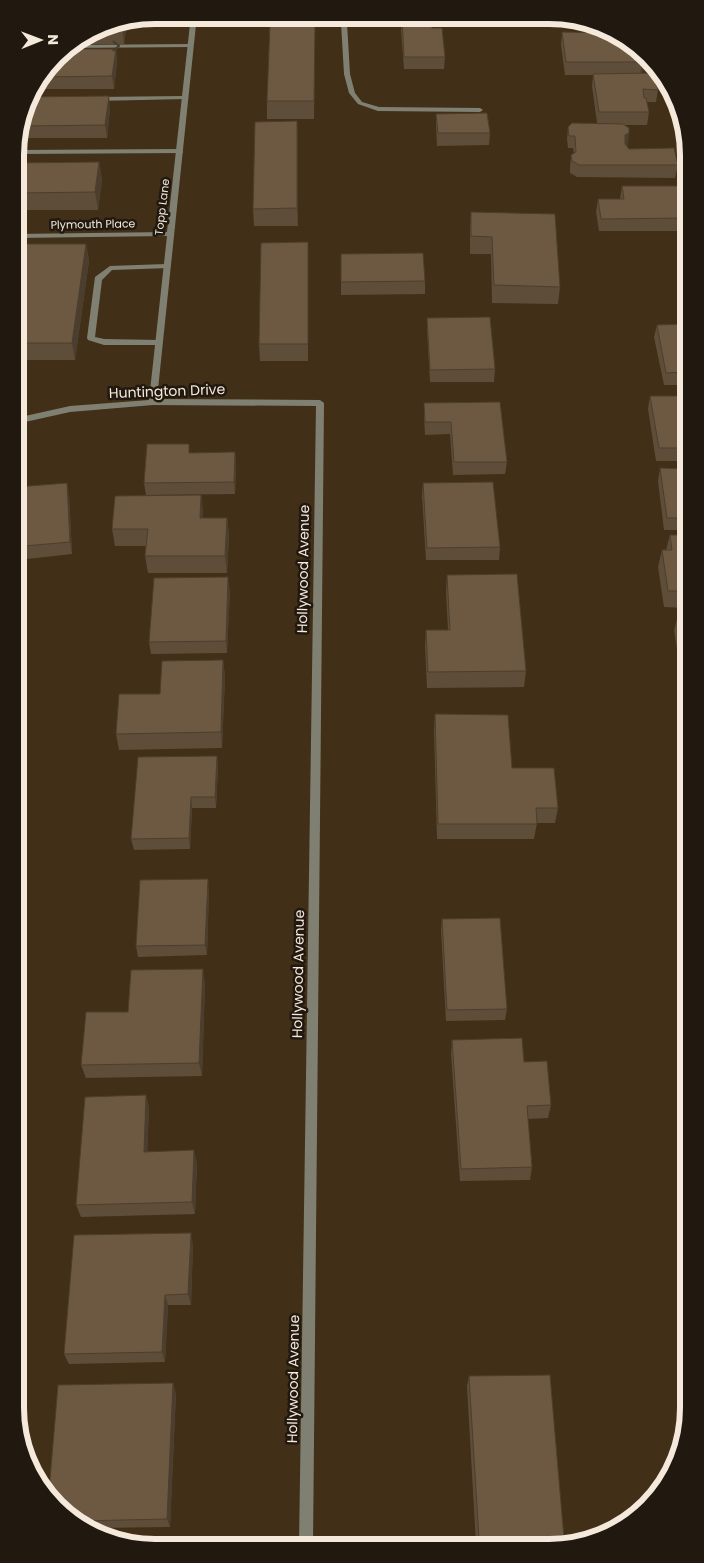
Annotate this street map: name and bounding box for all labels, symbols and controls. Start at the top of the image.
north arrow [15,15,65,65]
text: N [43,34,63,45]
one-way arrow [113,41,121,51]
street label: Topp Lane [151,178,173,236]
street label: Plymouth Place [51,215,136,233]
street label: Huntington Drive [108,379,226,403]
street label: Hollywood Avenue [292,504,314,633]
street label: Hollywood Avenue [287,909,309,1038]
street label: Hollywood Avenue [282,1314,304,1443]

